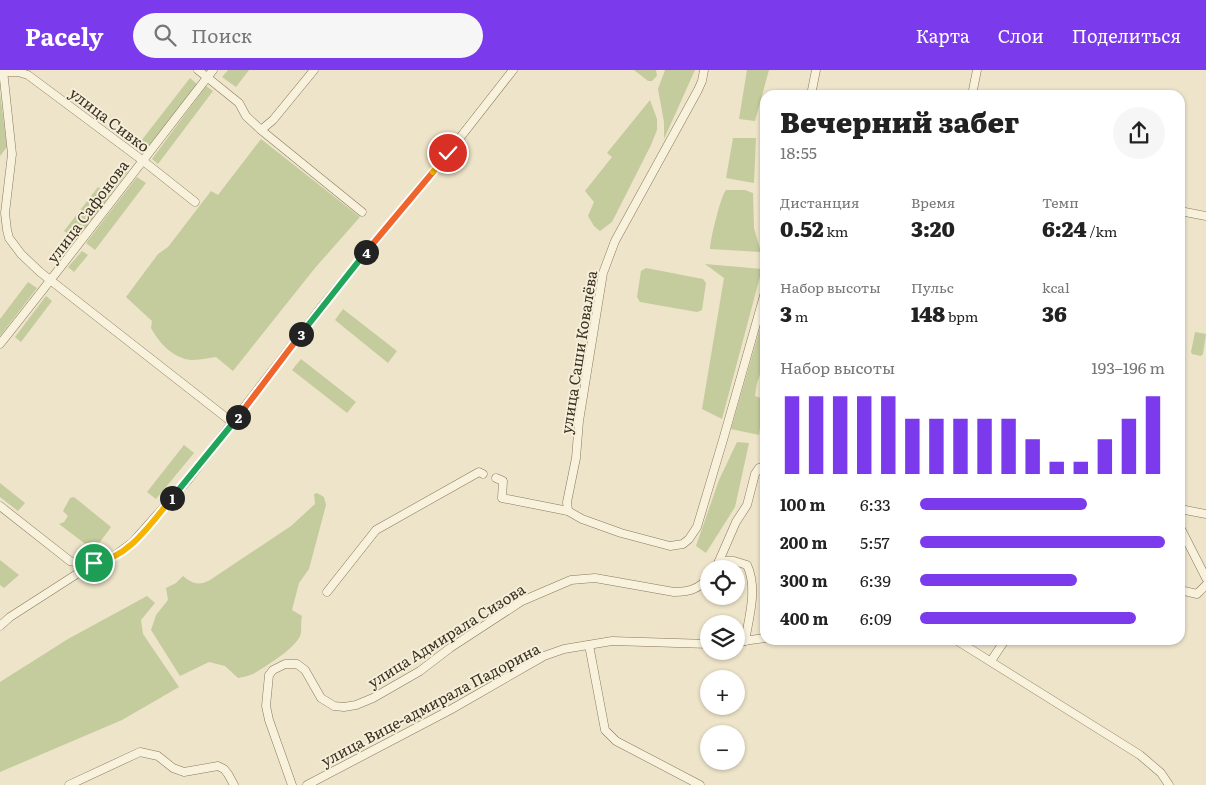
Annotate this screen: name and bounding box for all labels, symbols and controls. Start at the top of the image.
search box [133,13,483,58]
text: Pacely [25,18,103,53]
icon: search [151,21,179,49]
text: Поиск [191,21,252,49]
text: Карта [916,22,970,49]
text: Слои [998,22,1044,49]
text: Поделиться [1072,22,1181,49]
street label: улица Сивко [65,81,155,157]
text: Вечерний забег [780,100,1019,142]
button: share [1113,107,1165,159]
pin [427,132,469,174]
icon: check [434,139,462,167]
text: 18:55 [780,140,817,164]
street label: улица Сафонова [40,154,134,267]
text: Дистанция [780,192,859,212]
text: Время [911,192,955,212]
text: Темп [1042,192,1079,212]
text: 0.52 [780,212,824,243]
text: 3:20 [911,212,955,243]
text: 6:24 [1042,212,1087,243]
text: km [824,221,848,241]
text: /km [1087,221,1117,241]
pin: 4 [354,240,378,264]
text: 4 [362,242,371,262]
street label: улица Саши Ковалёва [554,268,602,435]
text: Набор высоты [780,277,881,297]
text: Пульс [911,277,954,297]
text: kcal [1042,277,1070,297]
text: 3 [780,297,792,328]
text: 148 [911,297,945,328]
text: 36 [1042,297,1067,328]
text: m [792,306,808,326]
text: bpm [945,306,978,326]
pin: 3 [288,322,314,346]
text: 3 [298,324,305,344]
text: Набор высоты [780,355,895,379]
text: 193–196 m [1091,355,1165,379]
pin: 2 [226,404,250,430]
text: 2 [235,407,242,427]
pin: 1 [160,486,184,510]
text: 1 [170,488,175,508]
text: 100 m [780,492,826,516]
text: 6:33 [860,492,891,516]
text: 200 m [780,530,827,554]
text: 5:57 [860,530,890,554]
pin [73,542,115,584]
icon: arrive [80,549,108,577]
map controls [700,560,745,770]
button: locate [700,560,745,605]
text: 300 m [780,568,828,592]
text: 6:39 [860,568,891,592]
street label: улица Адмирала Сизова [363,577,530,693]
text: 400 m [780,606,829,630]
text: 6:09 [860,606,892,630]
button: layers [700,615,745,660]
street label: улица Вице-адмирала Падорина [316,636,545,772]
button: + [700,670,745,715]
button: − [700,725,745,770]

